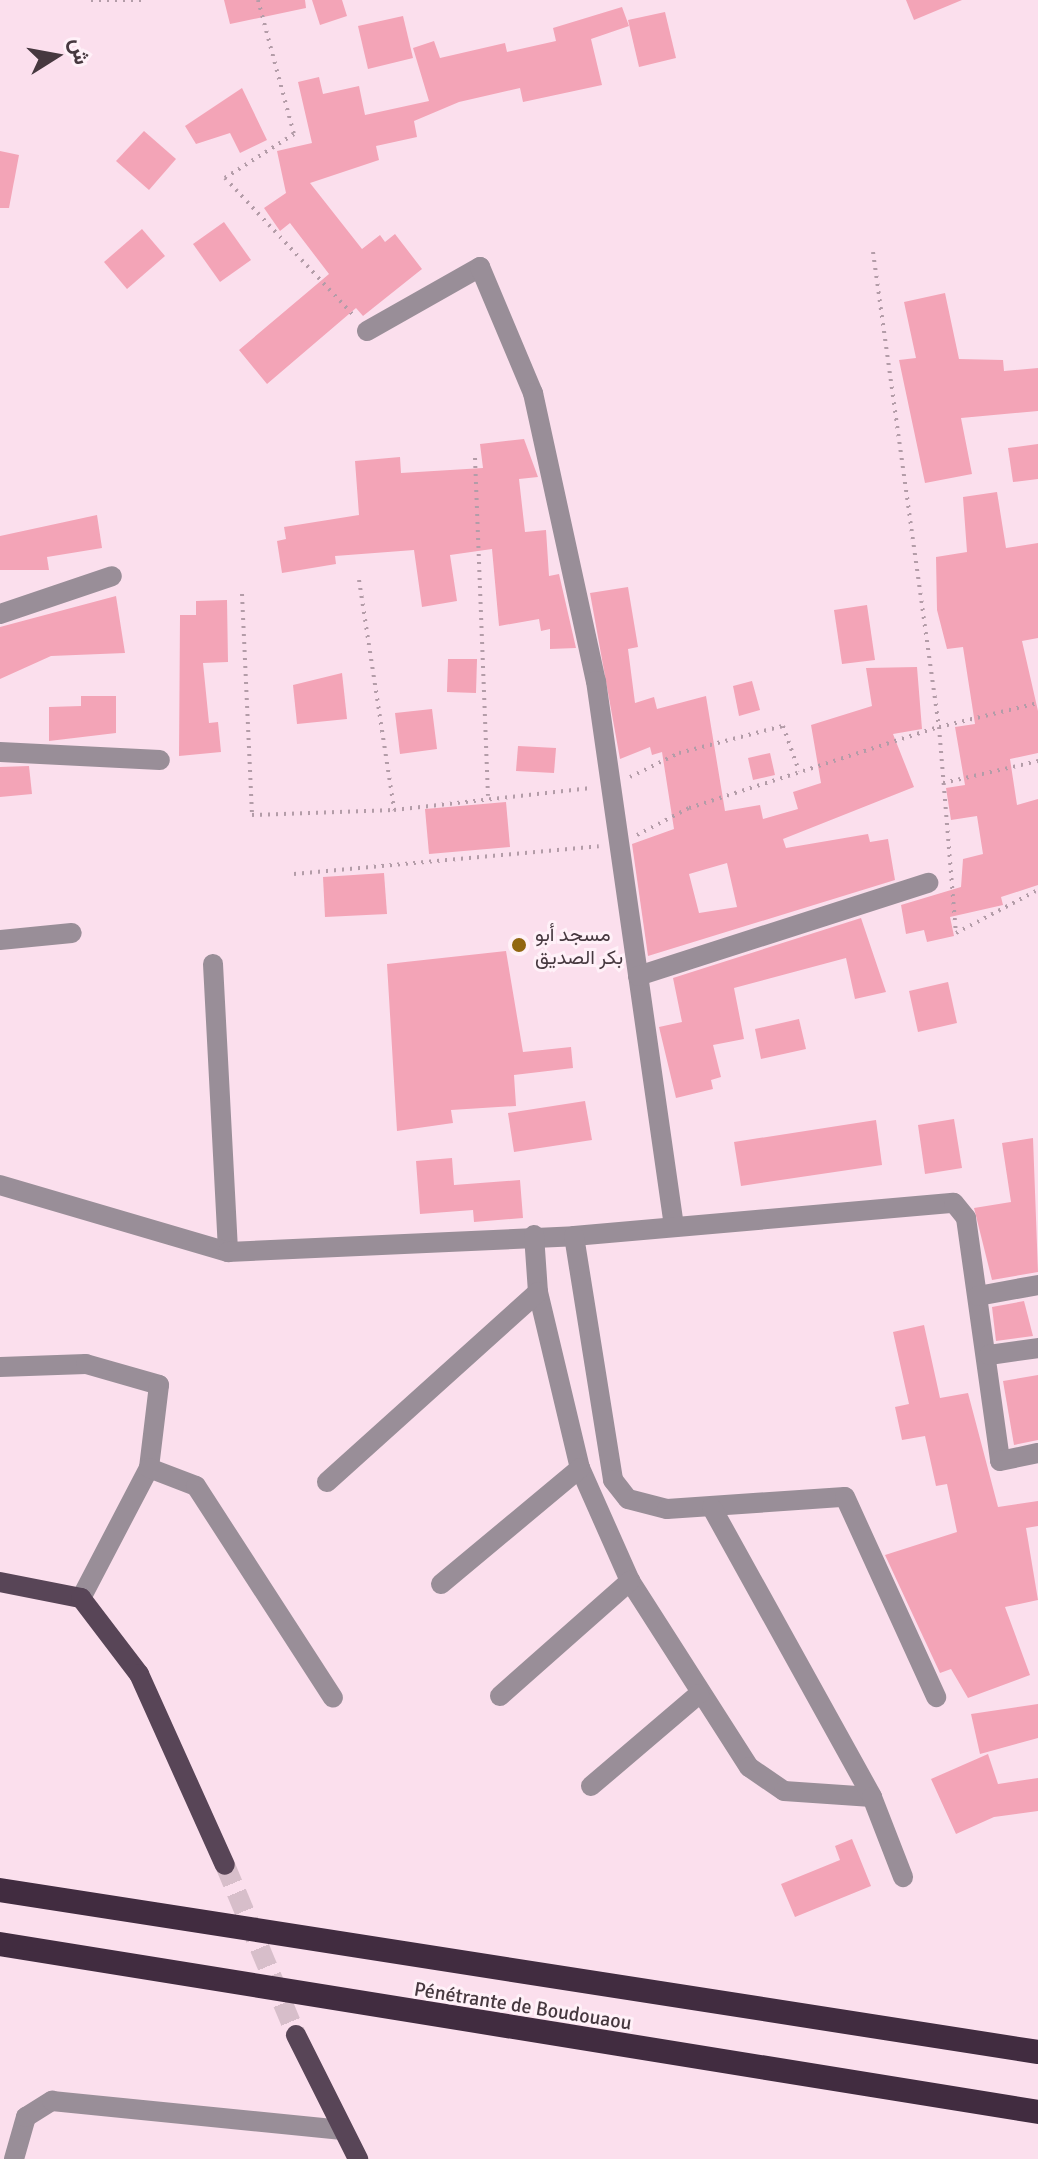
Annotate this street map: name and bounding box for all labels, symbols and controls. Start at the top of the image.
north arrow [16,16,96,96]
text: ش [64,36,96,67]
place label: مسجد أبو بكر الصديق [535,922,623,969]
marker: مسجد أبو بكر الصديق [510,936,528,954]
street label: Pénétrante de Boudouaou [412,1977,634,2035]

